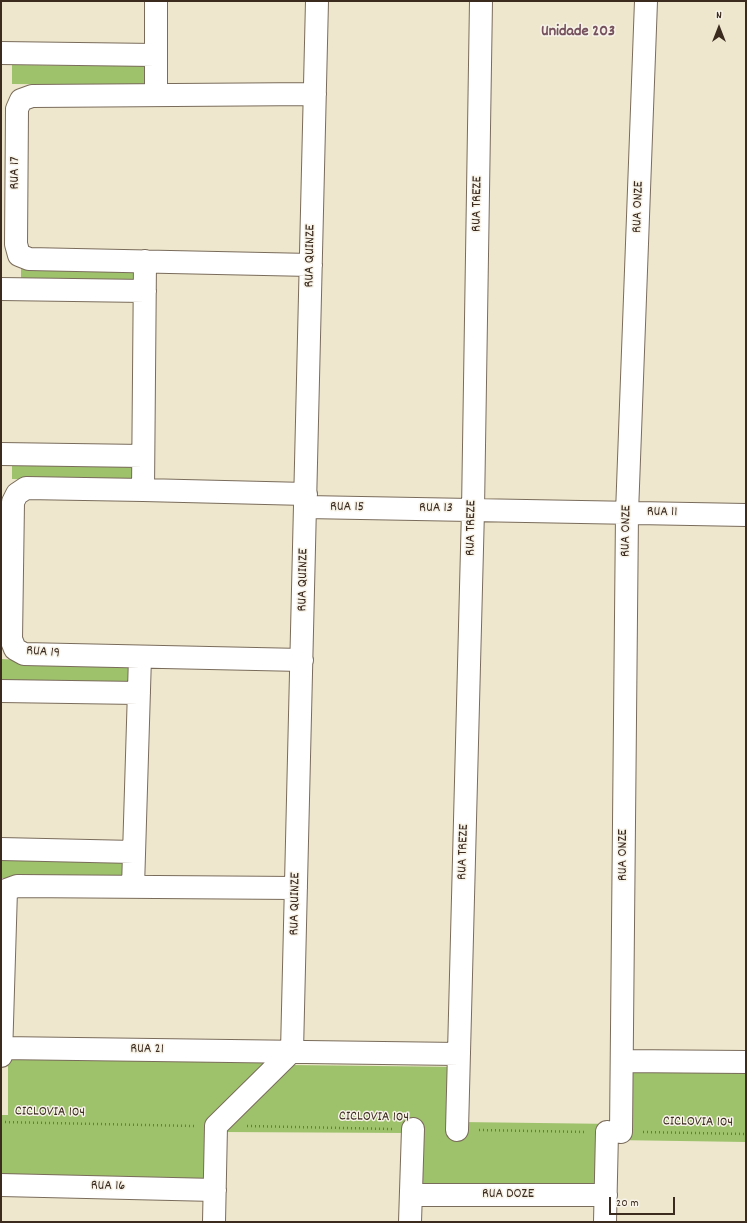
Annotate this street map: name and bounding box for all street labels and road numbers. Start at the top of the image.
street label: RUA 17 [7,156,25,190]
street label: RUA TREZE [469,176,487,232]
street label: RUA ONZE [630,181,648,233]
street label: RUA QUINZE [302,224,320,288]
street label: RUA 15 [330,499,364,517]
street label: RUA 13 [419,500,453,518]
street label: RUA TREZE [463,500,481,556]
street label: RUA 11 [647,504,677,522]
street label: RUA ONZE [618,505,636,557]
street label: RUA QUINZE [295,548,313,612]
street label: RUA 19 [25,643,61,663]
street label: RUA TREZE [455,824,473,880]
street label: RUA ONZE [616,829,632,881]
street label: RUA QUINZE [287,872,305,936]
street label: RUA 21 [130,1041,164,1059]
street label: CICLOVIA 104 [15,1104,85,1122]
street label: CICLOVIA 104 [339,1109,409,1127]
street label: CICLOVIA 104 [663,1114,733,1132]
street label: RUA 16 [91,1178,125,1196]
street label: RUA DOZE [482,1187,534,1203]

